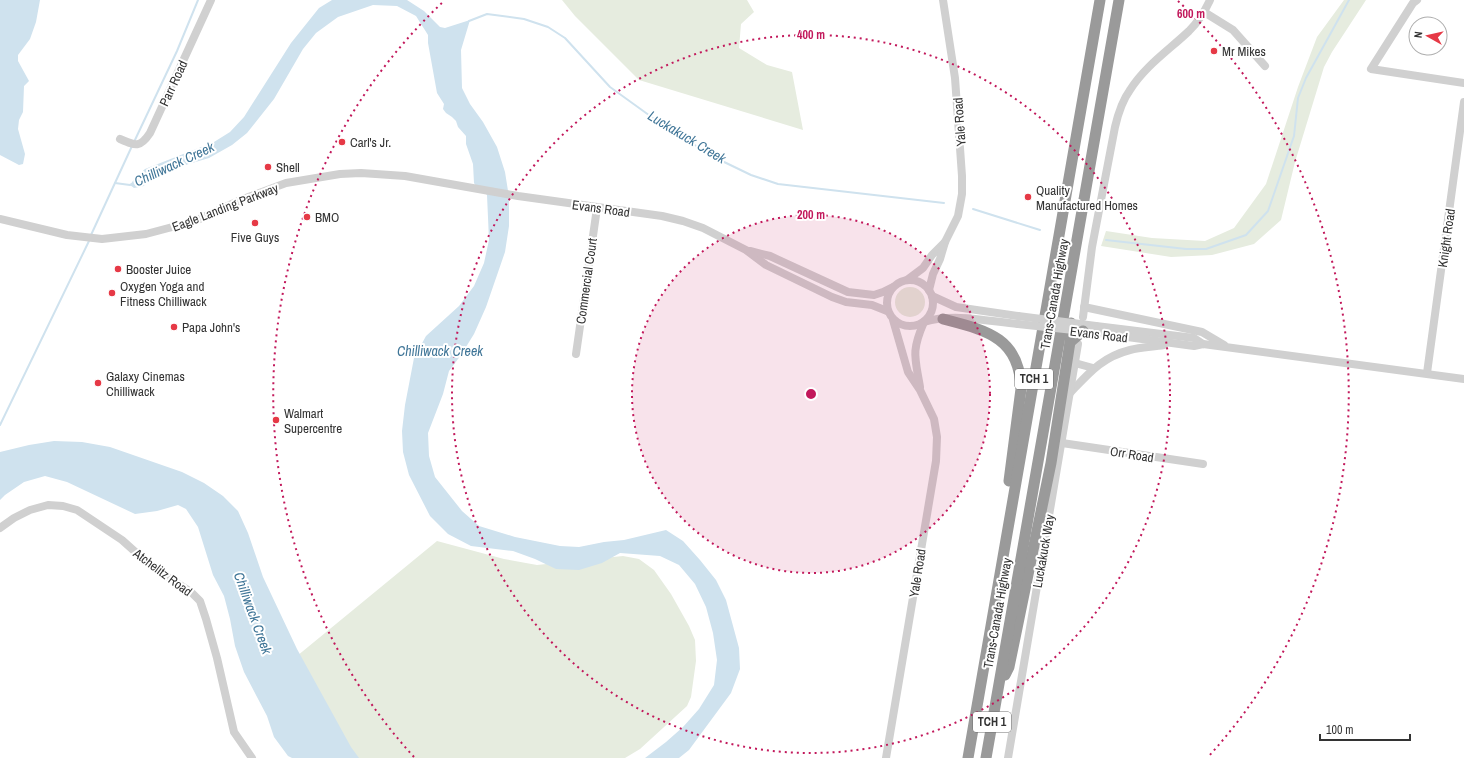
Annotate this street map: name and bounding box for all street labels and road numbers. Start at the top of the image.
street label: Parr Road [155,58,191,109]
street label: Yale Road [949,97,970,147]
street label: Eagle Landing Parkway [170,179,281,236]
street label: Evans Road [571,196,631,221]
street label: Knight Road [1434,207,1459,269]
street label: Commercial Court [572,237,601,325]
street label: Trans-Canada Highway [1036,237,1073,351]
street label: Evans Road [1069,323,1129,346]
road number: TCH 1 [1015,369,1053,389]
street label: Orr Road [1109,443,1155,466]
street label: Luckakuck Way [1029,512,1058,589]
street label: Atchelitz Road [129,544,196,600]
street label: Yale Road [905,547,930,599]
street label: Trans-Canada Highway [979,556,1016,670]
road number: TCH 1 [973,712,1011,732]

